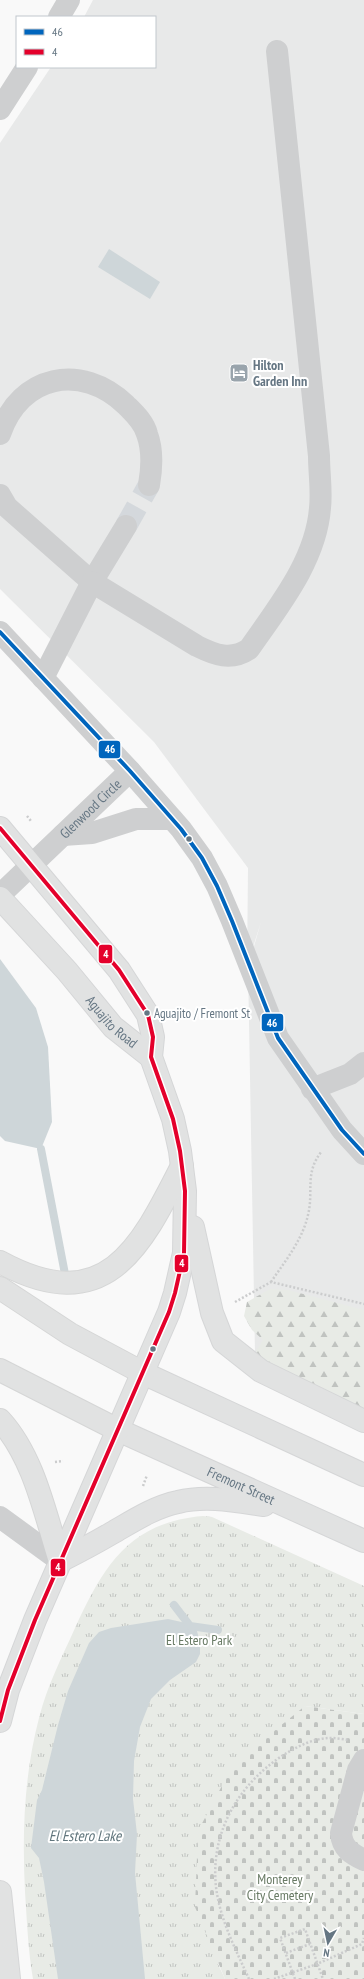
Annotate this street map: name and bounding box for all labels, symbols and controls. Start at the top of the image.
legend [16,16,156,68]
text: 46 [52,24,63,39]
text: 4 [52,44,58,59]
place label: Hilton Garden Inn [253,356,307,390]
hotel icon: Hilton Garden Inn [228,362,250,384]
line badge: 46 [98,740,121,759]
text: 46 [105,742,115,756]
street label: Glenwood Circle [56,775,125,842]
unlabelled marker [184,834,194,844]
line badge: 4 [98,944,113,964]
text: 4 [103,947,109,961]
street label: Aguajito Road [82,992,141,1052]
place label: Aguajito / Fremont St [154,1005,250,1022]
marker: Aguajito / Fremont St [142,1008,152,1018]
line badge: 46 [261,1013,284,1032]
text: 46 [267,1016,277,1030]
line badge: 4 [174,1254,189,1273]
text: 4 [179,1256,185,1270]
unlabelled marker [148,1344,158,1354]
street label: Fremont Street [204,1462,278,1509]
line badge: 4 [50,1558,66,1577]
text: 4 [55,1560,61,1574]
park label: El Estero Park [166,1631,233,1649]
water label: El Estero Lake [49,1826,122,1845]
park label: Monterey City Cemetery [247,1870,314,1904]
north arrow [308,1923,348,1963]
text: N [322,1945,330,1960]

